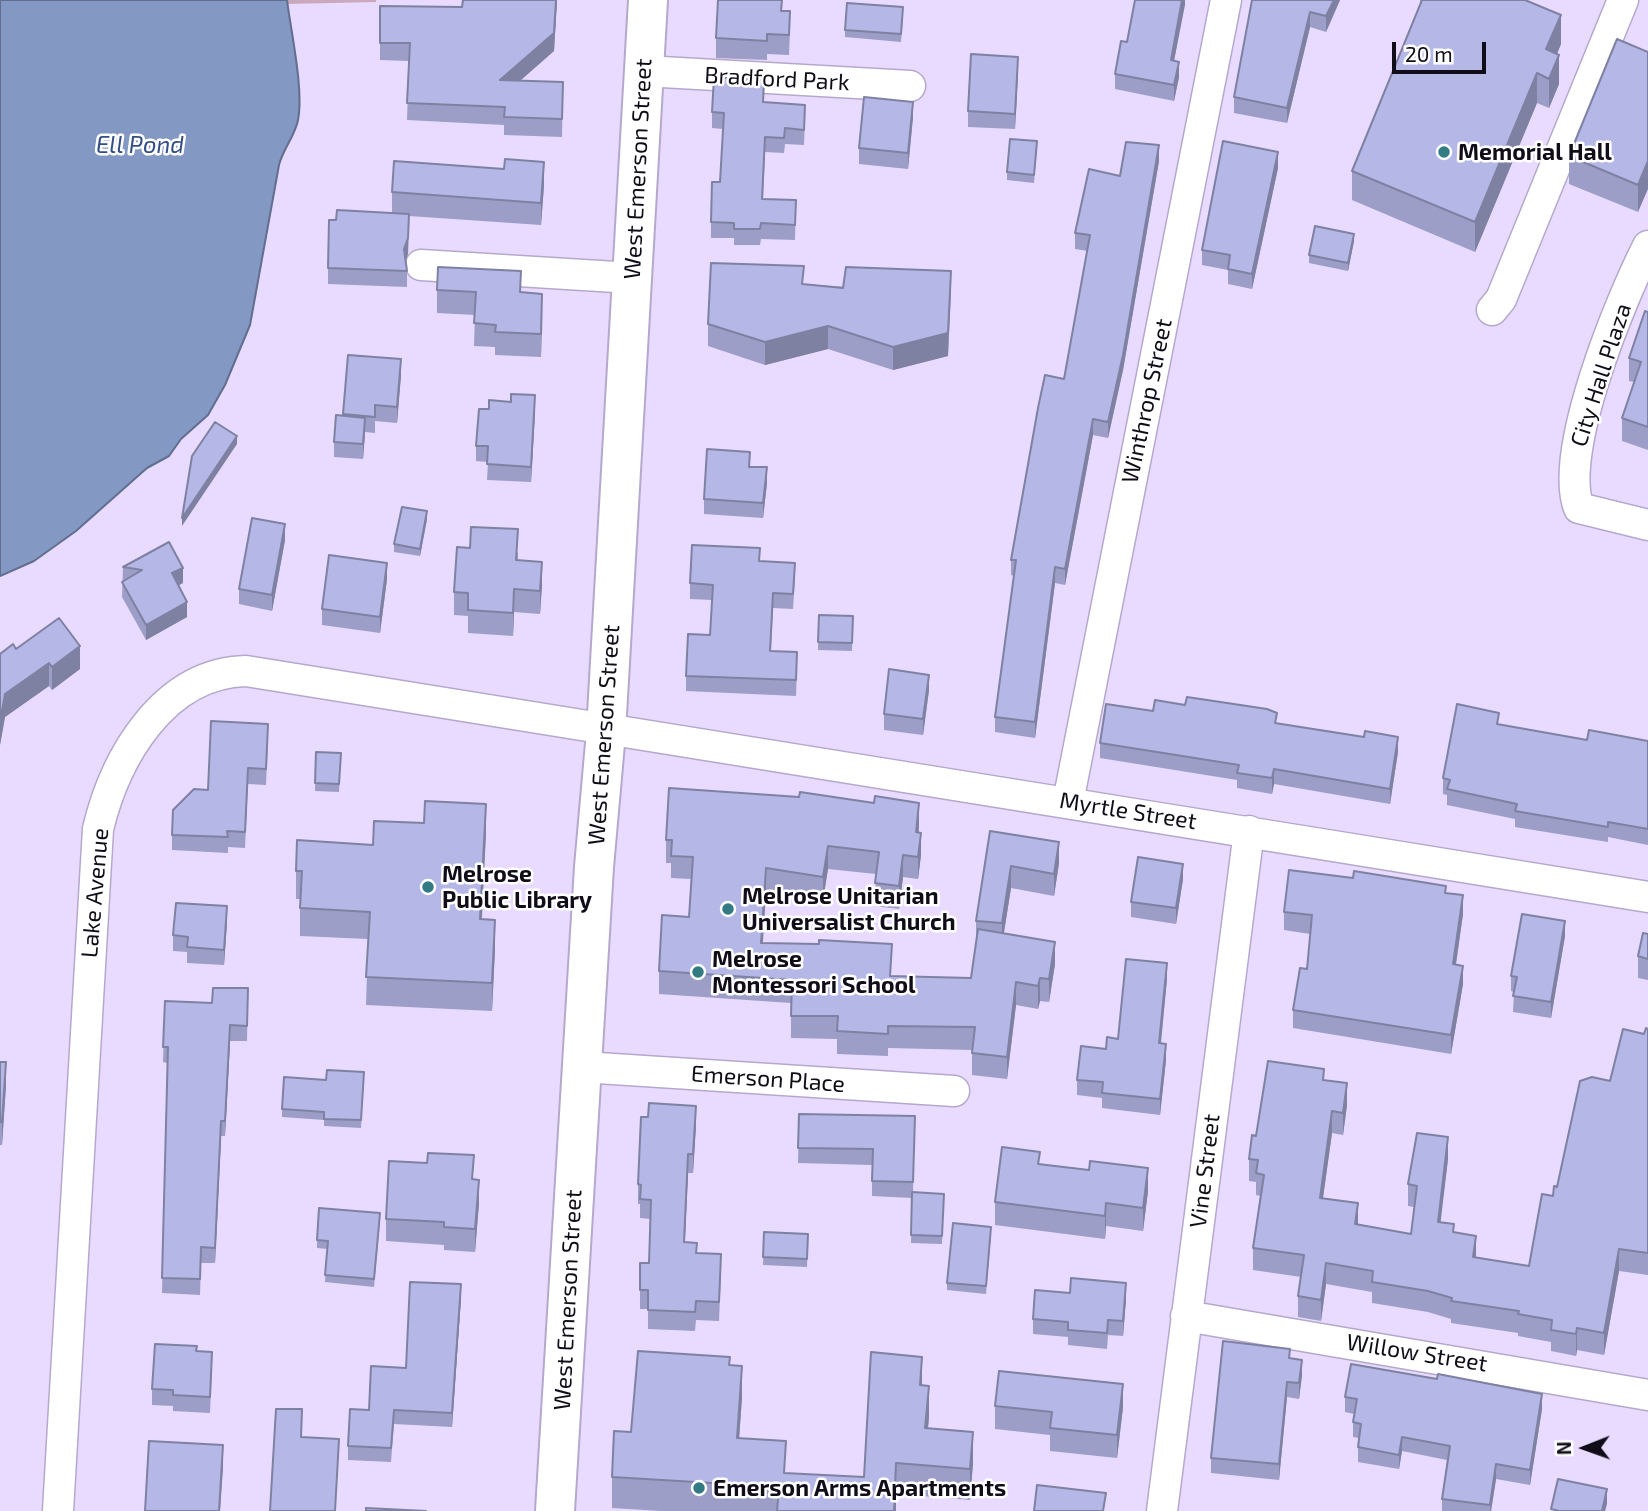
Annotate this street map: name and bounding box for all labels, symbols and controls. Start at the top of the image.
scale bar [1396,28,1490,72]
text: 20 m [1405,41,1453,66]
street label: West Emerson Street [618,58,658,280]
street label: Bradford Park [704,61,850,97]
water label: Ell Pond [96,131,184,159]
place label: Memorial Hall [1458,138,1612,166]
marker: Memorial Hall [1436,144,1452,160]
street label: City Hall Plaza [1565,300,1637,450]
street label: Winthrop Street [1116,316,1178,486]
street label: West Emerson Street [583,624,625,846]
street label: Myrtle Street [1057,787,1199,835]
street label: Lake Avenue [76,827,114,959]
place label: Melrose Public Library [442,860,592,914]
marker: Melrose Public Library [420,879,436,895]
place label: Melrose Unitarian Universalist Church [742,882,956,936]
marker: Melrose Unitarian Universalist Church [720,901,736,917]
place label: Melrose Montessori School [712,945,916,999]
marker: Melrose Montessori School [690,964,706,980]
street label: Emerson Place [690,1060,846,1098]
street label: Vine Street [1184,1113,1226,1229]
street label: West Emerson Street [548,1189,588,1411]
street label: Willow Street [1345,1328,1489,1378]
north arrow [1550,1413,1620,1483]
text: N [1552,1441,1575,1455]
place label: Emerson Arms Apartments [713,1474,1006,1502]
marker: Emerson Arms Apartments [691,1480,707,1496]

